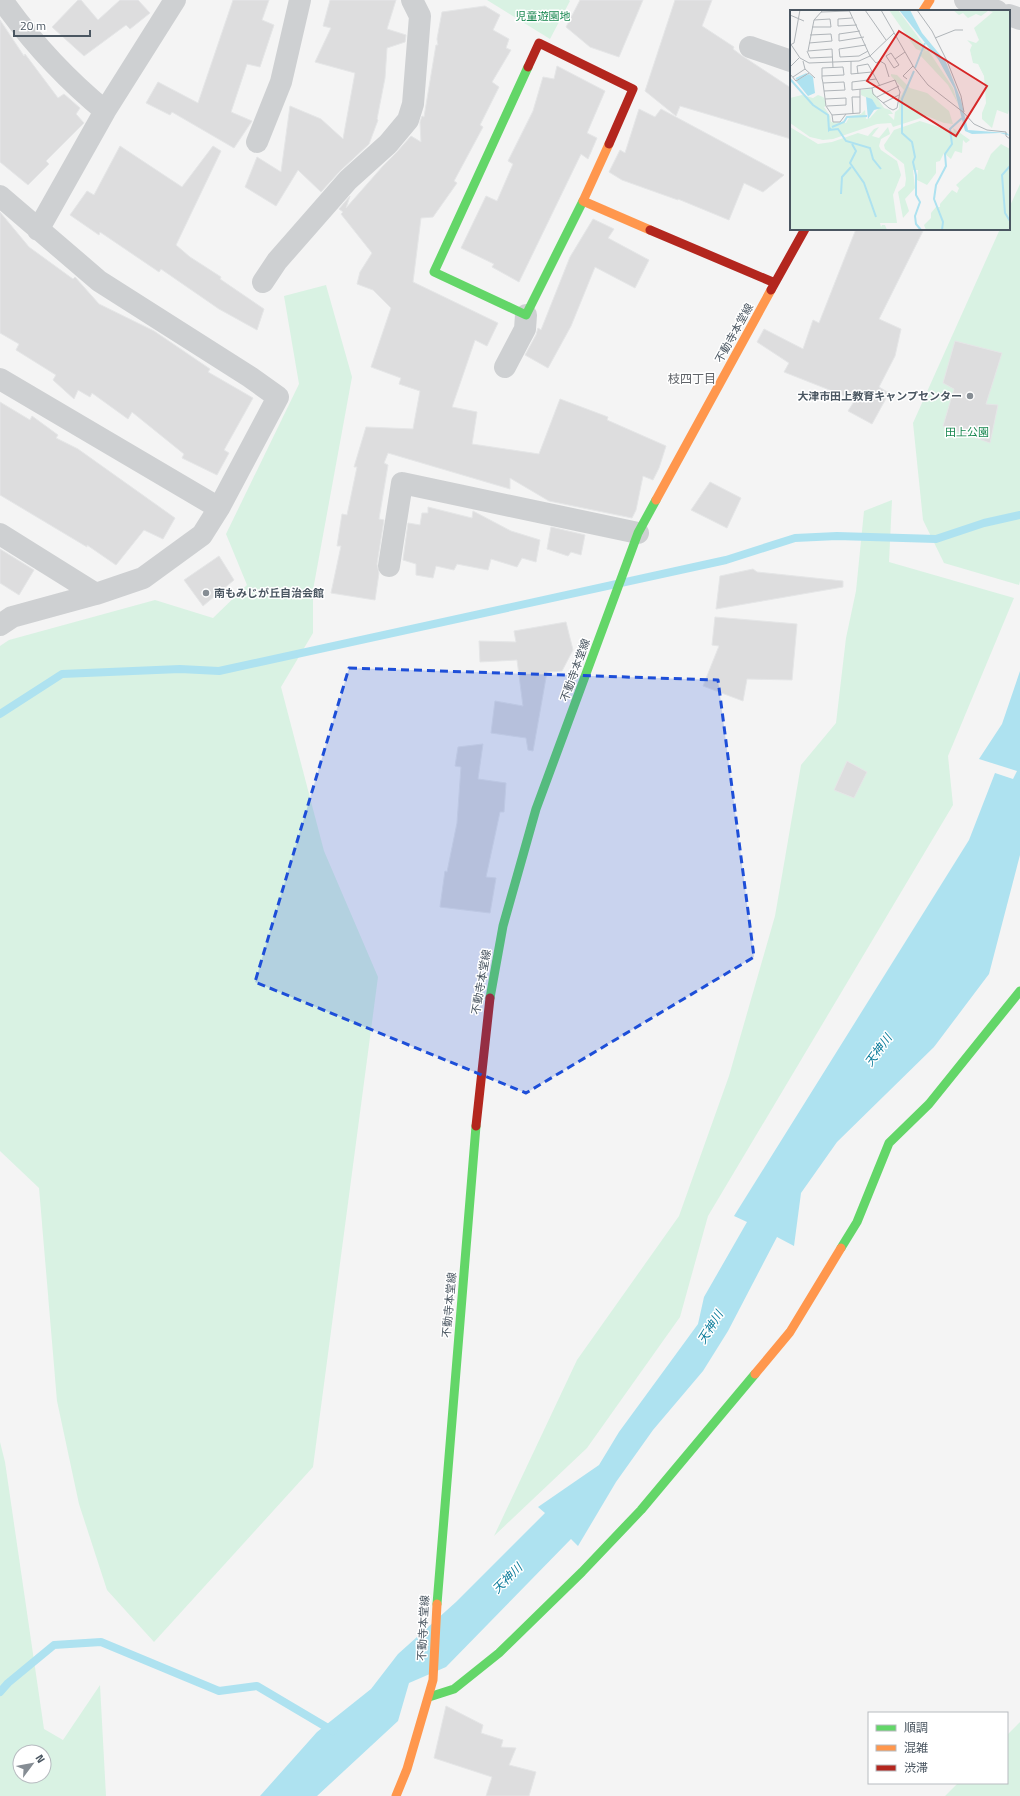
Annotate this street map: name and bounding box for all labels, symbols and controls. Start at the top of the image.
park label: 児童遊園地 [516,8,571,24]
inset map [790,10,1010,230]
scale bar [14,12,90,38]
text: 20 m [20,16,46,35]
street label: 不動寺本堂線 [711,300,757,366]
district label: 枝四丁目 [668,369,716,388]
place label: 大津市田上教育キャンプセンター [797,388,962,404]
marker: 大津市田上教育キャンプセンター [965,391,975,401]
park label: 田上公園 [945,424,989,440]
place label: 南もみじが丘自治会館 [214,585,324,601]
marker: 南もみじが丘自治会館 [201,588,211,598]
street label: 不動寺本堂線 [556,636,594,704]
street label: 不動寺本堂線 [467,948,495,1016]
water label: 天神川 [860,1028,897,1070]
street label: 不動寺本堂線 [438,1271,460,1339]
water label: 天神川 [692,1305,729,1347]
water label: 天神川 [488,1557,528,1597]
street label: 不動寺本堂線 [413,1595,433,1661]
legend [868,1712,1008,1784]
text: 順調 [904,1718,928,1737]
text: 混雑 [904,1738,928,1757]
north arrow [12,1744,52,1784]
text: N [32,1751,49,1766]
text: 渋滞 [904,1758,928,1777]

